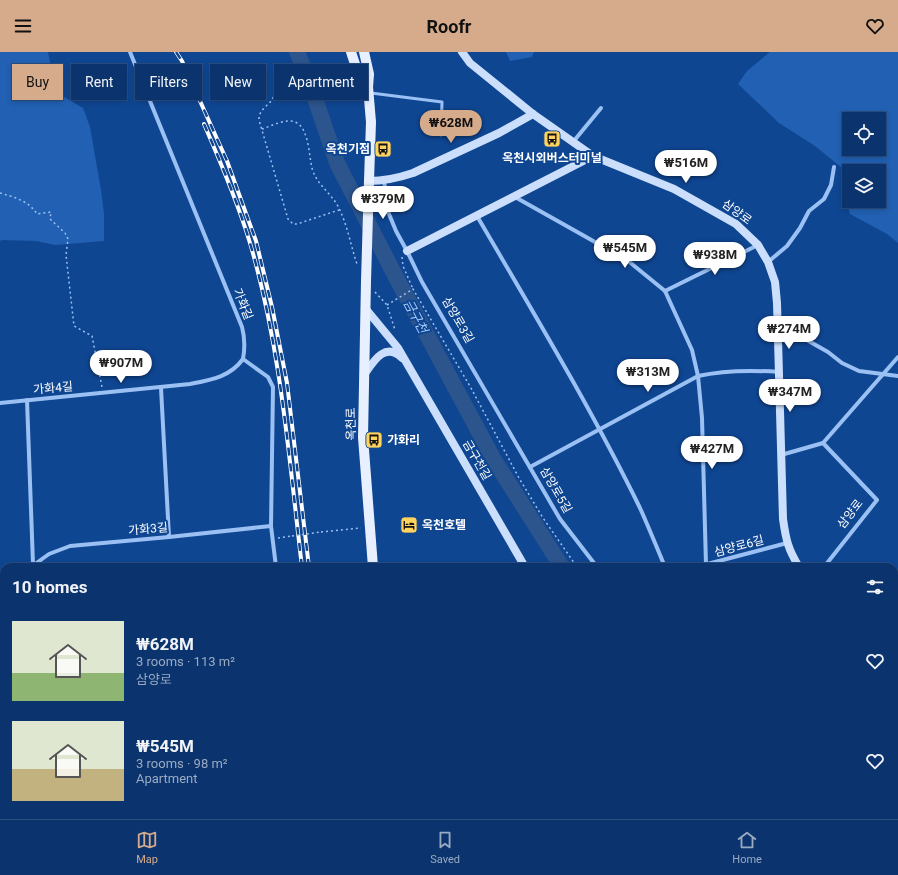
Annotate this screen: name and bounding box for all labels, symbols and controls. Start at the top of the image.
icon: menu [12,15,34,37]
icon: heart [864,15,886,37]
text: Roofr [427,16,471,37]
chip: Buy [12,64,63,100]
chip: Rent [71,64,127,100]
chip: Filters [135,64,202,100]
chip: New [210,64,266,100]
chip: Apartment [274,64,368,100]
pin: ₩628M [423,110,479,144]
map controls [842,112,886,208]
button: locate [842,112,886,156]
text: ₩628M [429,115,473,130]
bus stop icon: 옥천시외버스터미널 [542,129,562,149]
bus stop icon: 옥천기점 [373,139,393,159]
place label: 옥천기점 [326,142,370,156]
pin: ₩516M [658,150,714,184]
place label: 옥천시외버스터미널 [502,151,602,165]
text: ₩516M [664,155,708,170]
button: layers [842,164,886,208]
pin: ₩379M [355,186,411,220]
text: ₩379M [361,191,405,206]
street label: 삼양로 [719,197,755,227]
pin: ₩545M [597,235,653,269]
text: ₩545M [603,240,647,255]
pin: ₩938M [687,242,743,276]
text: ₩938M [693,247,737,262]
street label: 가화길 [230,286,256,322]
street label: 삼양로3길 [439,294,477,346]
water label: 금구천 [401,297,431,337]
pin: ₩274M [761,316,817,350]
text: ₩274M [767,321,811,336]
pin: ₩907M [93,350,149,384]
text: ₩907M [99,355,143,370]
pin: ₩313M [620,359,676,393]
text: ₩313M [626,364,670,379]
street label: 가화4길 [33,379,73,397]
pin: ₩347M [762,379,818,413]
text: ₩347M [768,384,812,399]
street label: 옥천로 [344,407,358,441]
bus stop icon: 가화리 [364,430,384,450]
place label: 가화리 [387,433,420,447]
pin: ₩427M [684,436,740,470]
street label: 금구천길 [460,437,494,483]
text: ₩427M [690,441,734,456]
street label: 삼양로5길 [537,464,575,516]
street label: 삼양로 [834,497,866,531]
hotel icon: 옥천호텔 [399,515,419,535]
place label: 옥천호텔 [422,518,466,532]
street label: 가화3길 [128,520,168,538]
street label: 삼양로6길 [713,533,765,559]
icon: filters [864,576,886,598]
text: 10 homes [12,577,88,597]
text: ₩628M [136,634,194,654]
icon: home [44,637,92,685]
icon: heart [864,650,886,672]
text: 3 rooms · 113 m² [136,654,235,669]
text: 삼양로 [136,672,172,687]
text: ₩545M [136,736,194,756]
icon: home [44,737,92,785]
icon: heart [864,750,886,772]
text: 3 rooms · 98 m² [136,756,228,771]
text: Apartment [136,771,198,786]
tab: Map [136,829,158,866]
tab: Saved [430,829,460,866]
tab: Home [732,829,762,866]

